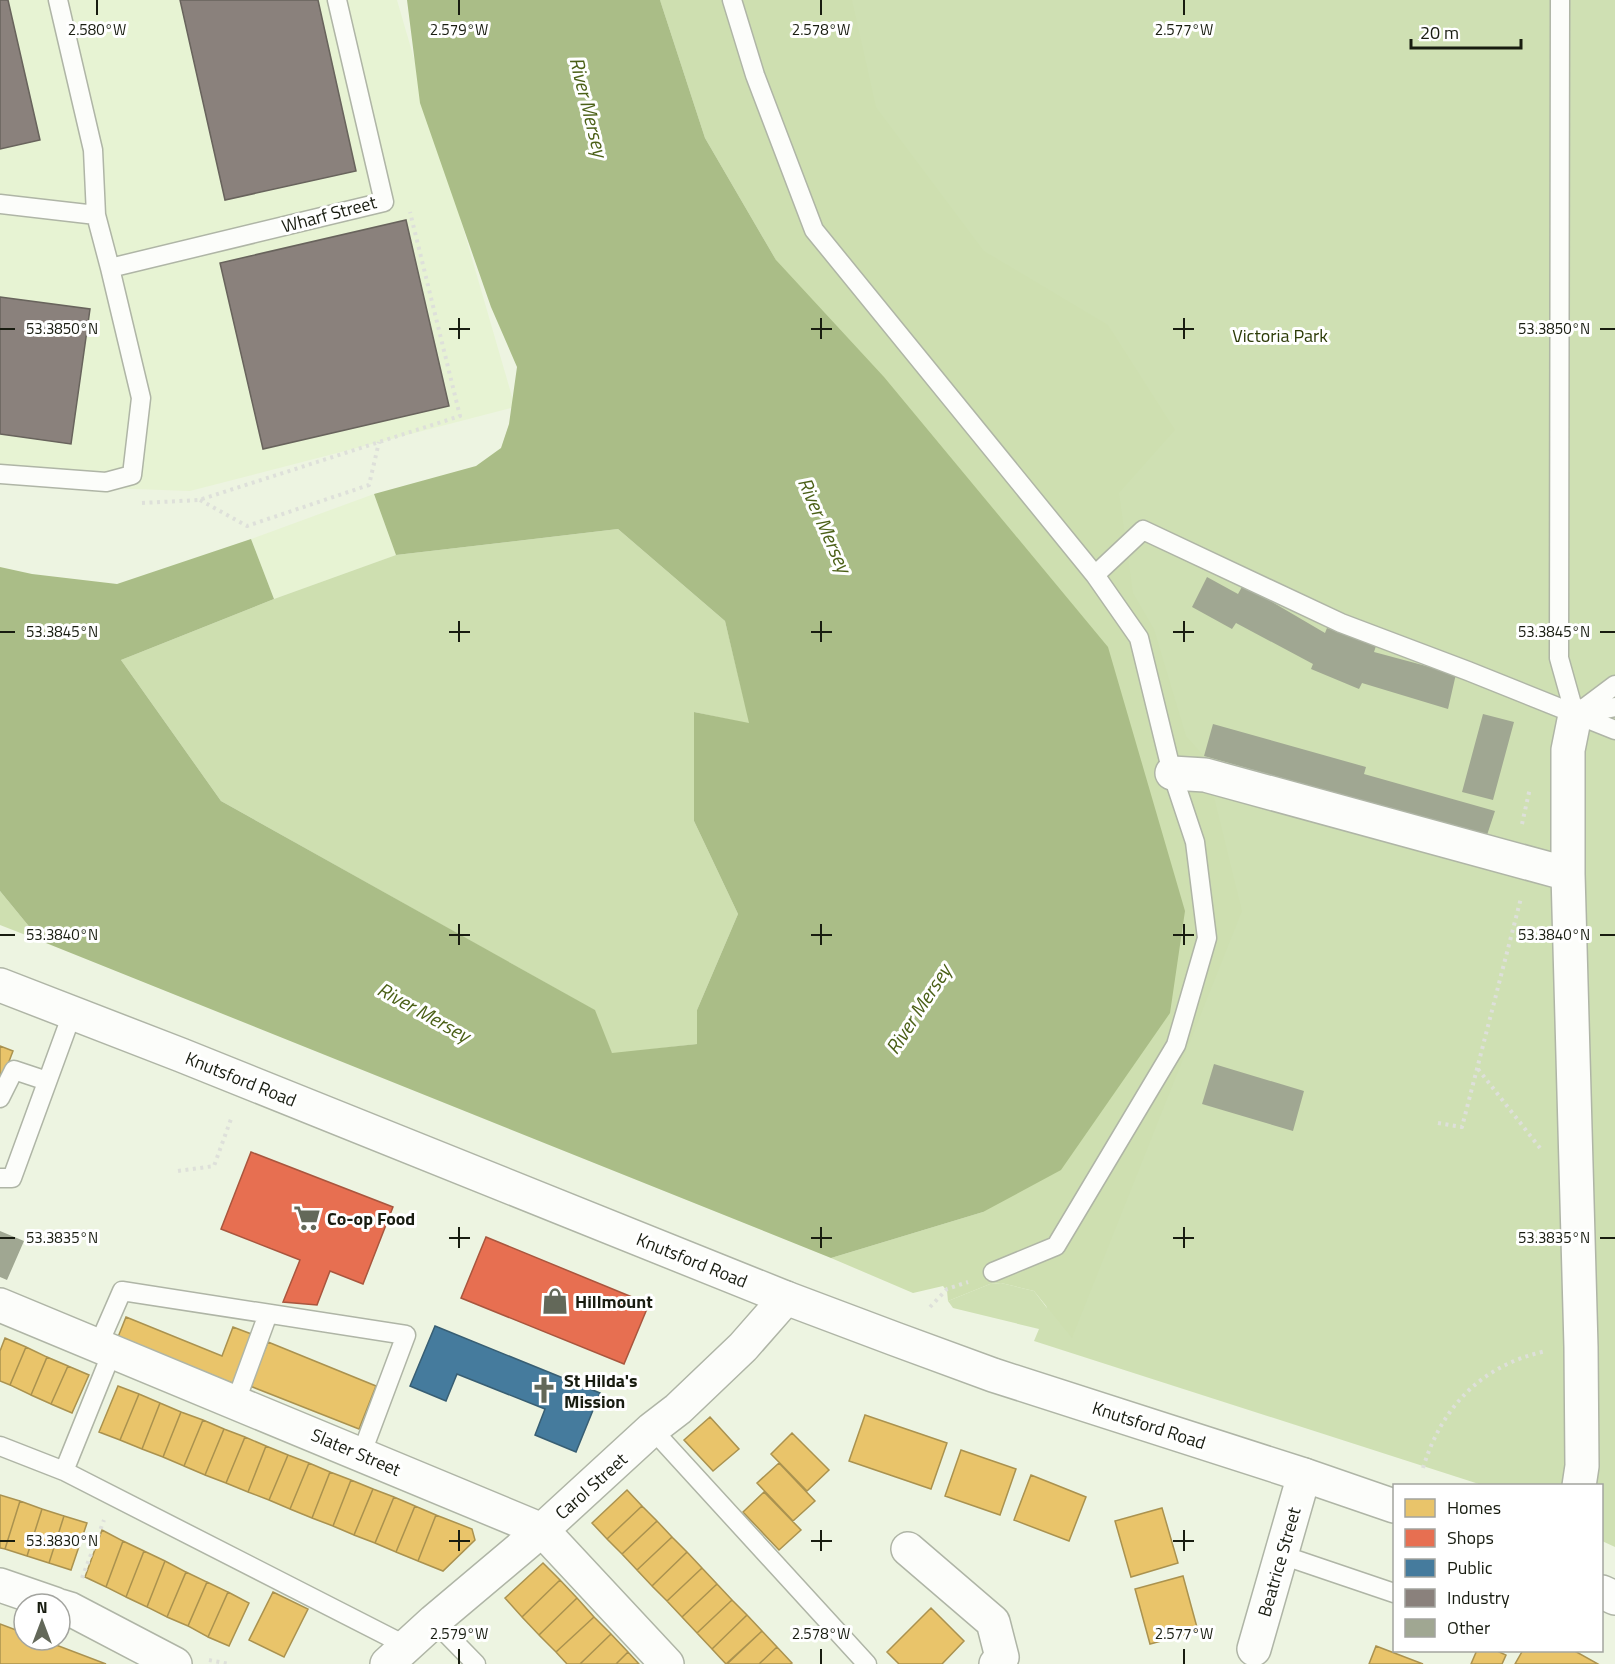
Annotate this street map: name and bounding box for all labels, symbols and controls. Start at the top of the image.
scale bar [1411,12,1520,50]
text: 2.580°W [68,18,126,41]
text: 2.579°W [430,18,488,41]
text: 2.578°W [792,18,850,41]
text: 2.577°W [1155,18,1213,41]
text: 20 m [1420,19,1459,46]
water label: River Mersey [562,54,617,162]
street label: Wharf Street [279,188,380,240]
text: 53.3850°N [26,317,98,340]
text: 53.3850°N [1518,317,1590,340]
park label: Victoria Park [1232,322,1328,349]
water label: River Mersey [790,472,861,580]
text: 53.3845°N [26,620,98,643]
text: 53.3845°N [1518,620,1590,643]
text: 53.3840°N [26,923,98,946]
text: 53.3840°N [1518,923,1590,946]
water label: River Mersey [877,956,960,1060]
water label: River Mersey [372,974,478,1051]
street label: Knutsford Road [181,1044,301,1114]
supermarket icon: Co-op Food [292,1203,322,1233]
place label: Co-op Food [327,1205,415,1232]
street label: Knutsford Road [632,1225,752,1295]
text: 53.3835°N [26,1226,98,1249]
text: 53.3835°N [1518,1226,1590,1249]
shop icon: Hillmount [540,1286,570,1316]
place label: Hillmount [575,1288,653,1315]
place label: St Hilda's Mission [564,1367,638,1415]
church icon: St Hilda's Mission [529,1375,559,1405]
street label: Knutsford Road [1089,1394,1209,1456]
street label: Slater Street [307,1421,406,1483]
street label: Carol Street [549,1446,634,1526]
legend [1393,1484,1603,1652]
text: Homes [1447,1494,1501,1521]
street label: Beatrice Street [1250,1503,1308,1620]
text: Shops [1447,1524,1494,1551]
text: 53.3830°N [26,1529,98,1552]
text: Public [1447,1554,1493,1581]
text: Industry [1447,1584,1510,1611]
north arrow [12,1592,72,1652]
text: N [36,1595,48,1619]
text: Other [1447,1614,1490,1641]
text: 2.579°W [430,1622,488,1645]
text: 2.578°W [792,1622,850,1645]
text: 2.577°W [1155,1622,1213,1645]

